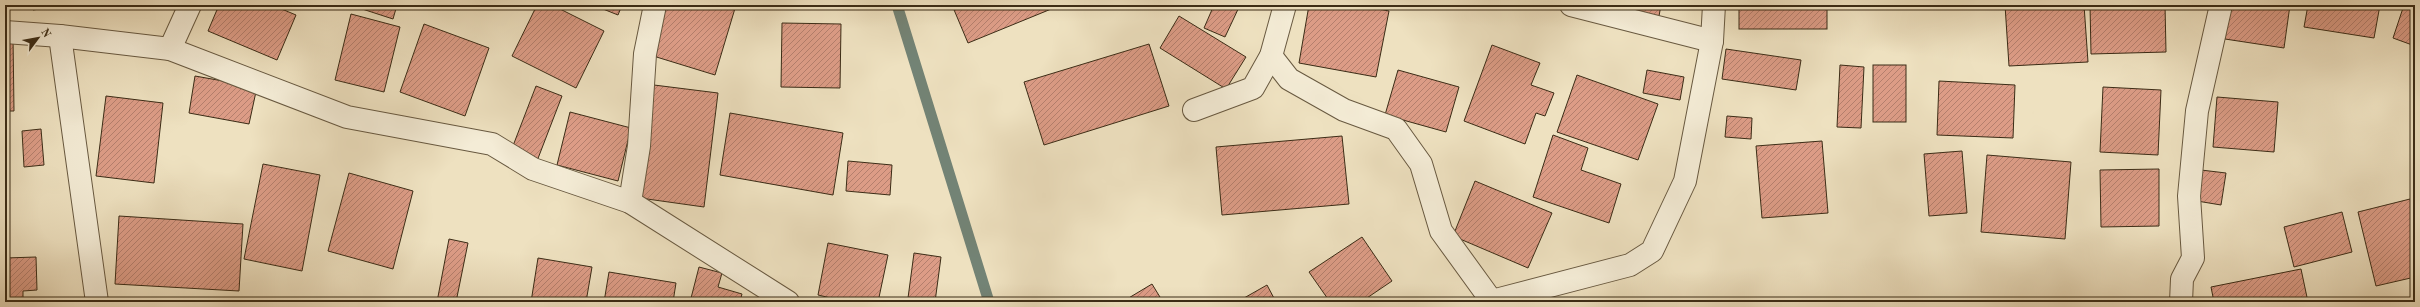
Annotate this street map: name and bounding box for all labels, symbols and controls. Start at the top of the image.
north arrow [18,18,58,58]
text: N [38,27,52,40]

